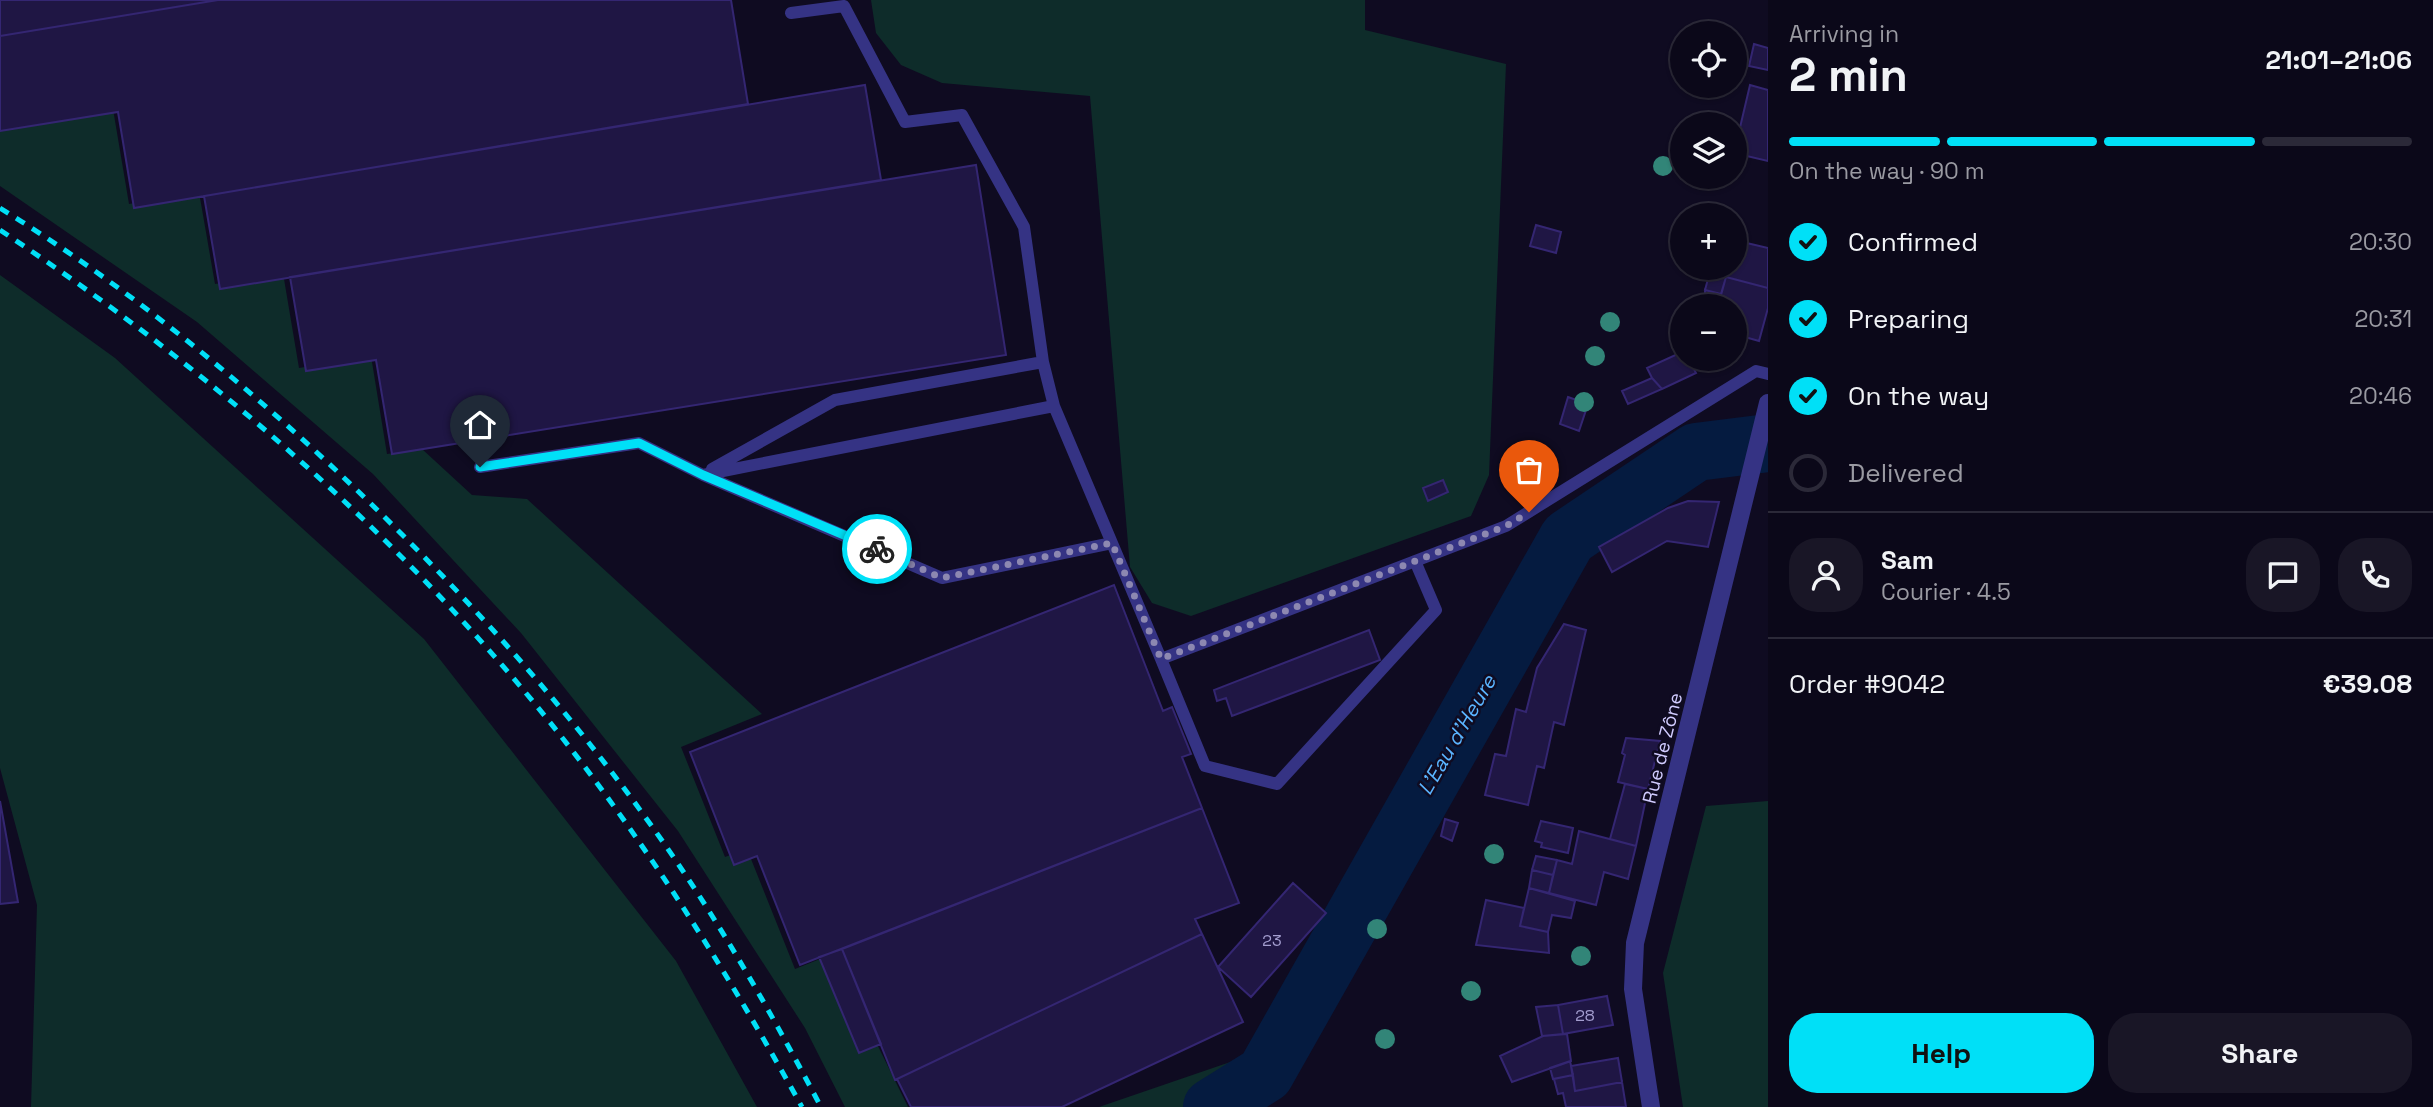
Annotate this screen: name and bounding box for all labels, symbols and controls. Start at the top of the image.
text: Arriving in [1789,19,1899,49]
map controls [1670,21,1747,371]
button: locate [1670,21,1747,98]
text: 21:01–21:06 [2265,43,2412,77]
text: 2 min [1789,46,1908,104]
button: layers [1670,112,1747,189]
text: On the way · 90 m [1789,156,1984,186]
button: + [1670,203,1747,280]
icon: check [1789,223,1827,261]
text: Confirmed [1848,225,1978,259]
text: 20:30 [2349,227,2412,257]
button: − [1670,294,1747,371]
icon: check [1789,300,1827,338]
text: Preparing [1848,302,1969,336]
text: 20:31 [2354,304,2412,334]
icon: check [1789,377,1827,415]
text: On the way [1848,379,1989,413]
text: 20:46 [2349,381,2412,411]
pin [450,395,510,467]
icon: home [461,406,499,444]
pin [1499,440,1559,512]
icon: bag [1510,451,1548,489]
text: Delivered [1848,456,1964,490]
courier [842,514,912,584]
icon: bike [858,530,896,568]
button: person [1789,538,1863,612]
button: chat [2246,538,2320,612]
button: phone [2338,538,2412,612]
text: Sam [1881,543,1934,577]
text: Courier · 4.5 [1881,577,2011,607]
text: Order #9042 [1789,667,1945,701]
text: €39.08 [2323,667,2412,701]
water label: L'Eau d'Heure [1411,669,1503,800]
street label: Rue de Zône [1637,690,1688,806]
house number: 23 [1262,930,1282,951]
house number: 28 [1575,1005,1595,1026]
button: Help [1789,1013,2094,1093]
button: Share [2108,1013,2412,1093]

